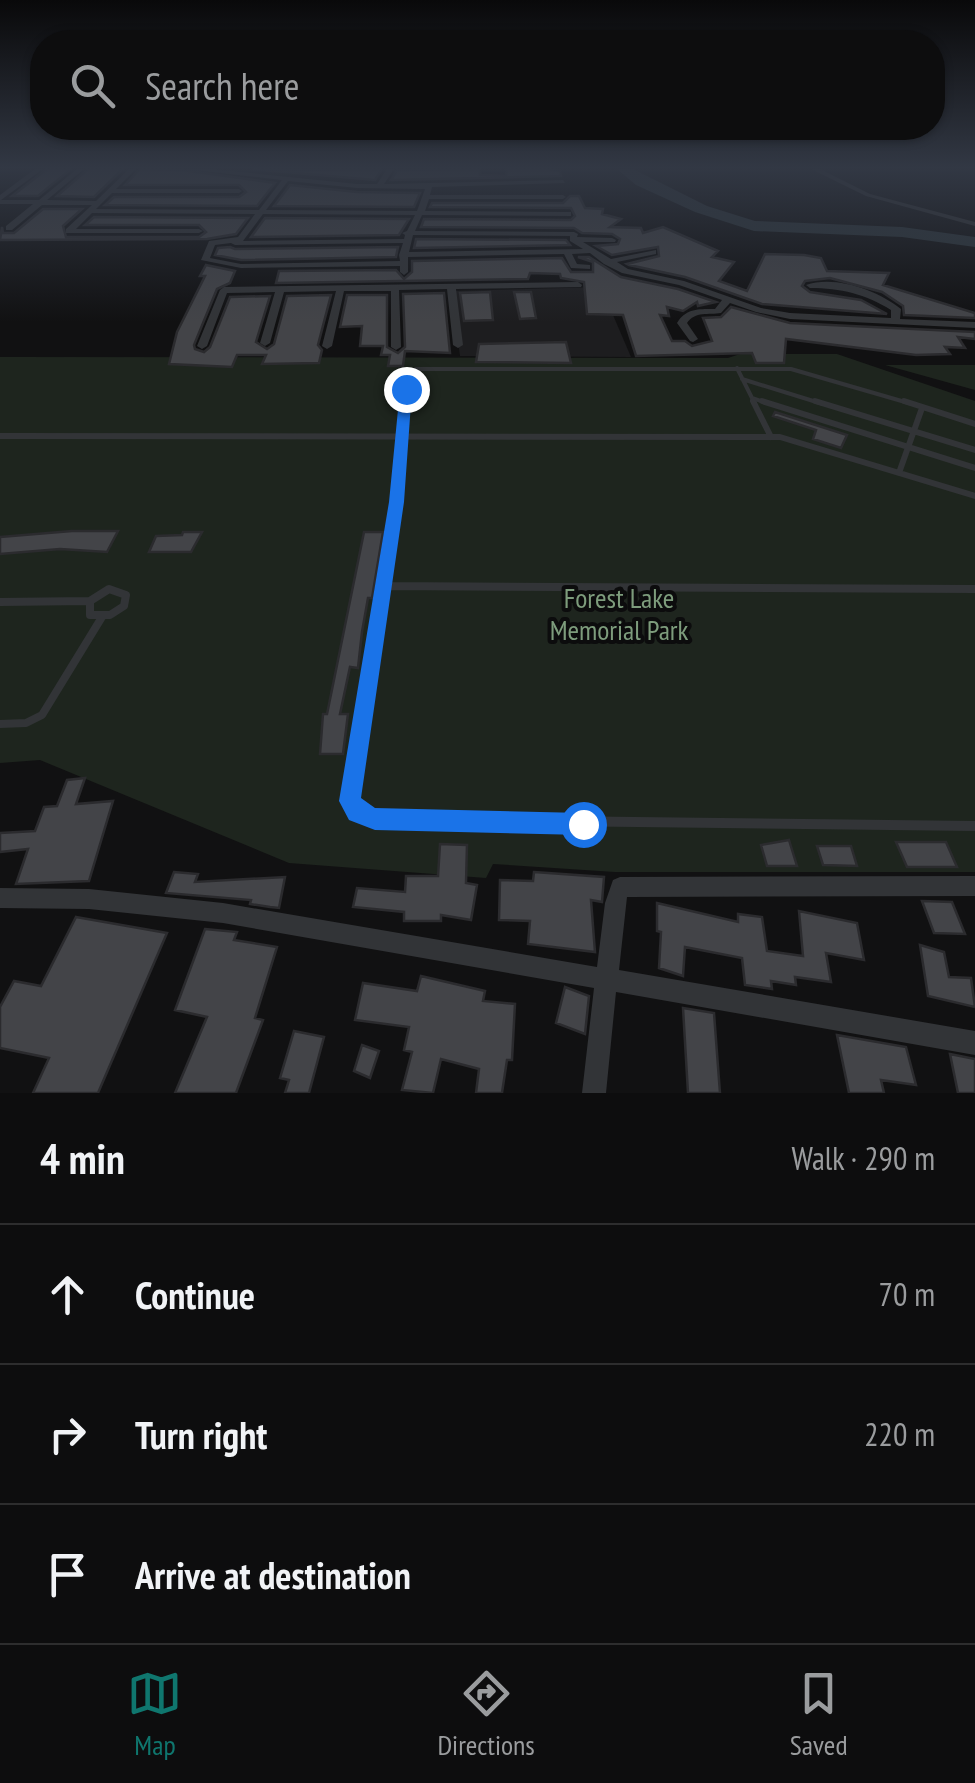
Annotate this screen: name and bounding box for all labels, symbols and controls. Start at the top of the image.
search box [30,30,945,140]
icon: search [65,58,120,113]
text: Search here [145,61,299,110]
route end [384,367,430,413]
park label: Forest Lake Memorial Park [550,579,689,648]
route start [561,802,607,848]
text: 4 min [40,1131,125,1186]
text: Walk · 290 m [791,1137,935,1179]
icon: ahead [40,1267,95,1322]
text: Continue [135,1270,255,1319]
text: 70 m [879,1273,935,1315]
icon: right [40,1407,95,1462]
text: Turn right [135,1410,267,1459]
text: 220 m [864,1413,935,1455]
icon: arrive [40,1547,95,1602]
text: Arrive at destination [135,1550,411,1599]
tab: Map [127,1666,182,1763]
tab: Directions [437,1666,535,1763]
tab: Saved [790,1666,848,1763]

